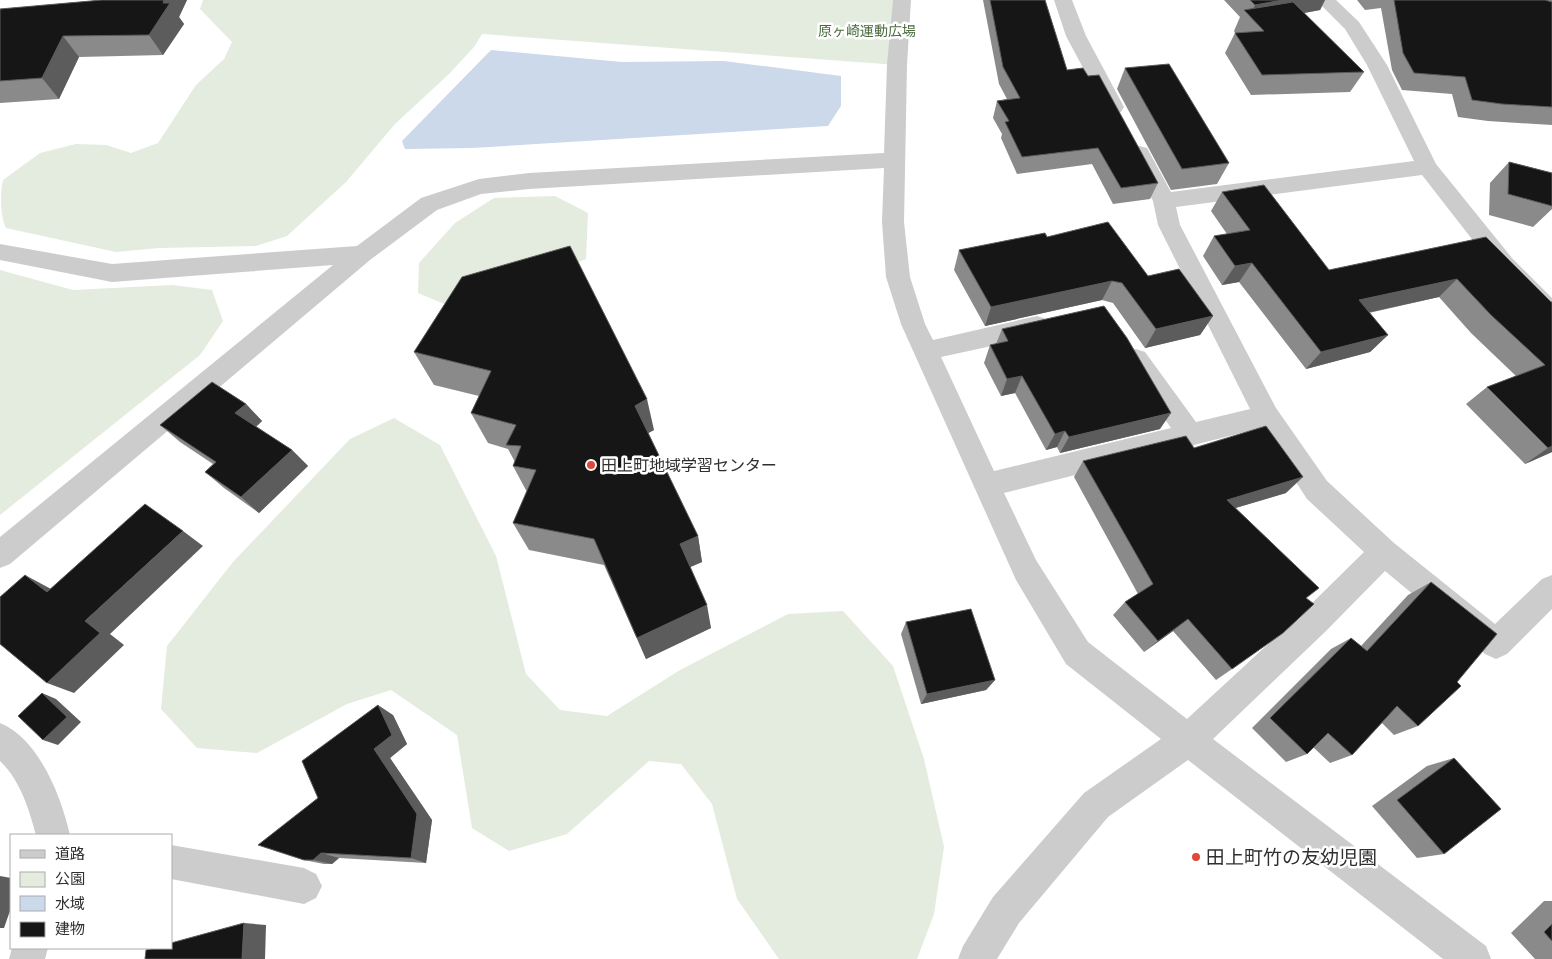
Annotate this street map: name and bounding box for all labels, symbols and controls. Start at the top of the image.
park label: 原ヶ崎運動広場 [818,22,916,39]
place label: 田上町地域学習センター [601,455,777,474]
marker: 田上町地域学習センター [585,459,597,471]
legend [10,834,172,949]
text: 道路 [55,844,85,862]
place label: 田上町竹の友幼児園 [1206,845,1377,868]
marker: 田上町竹の友幼児園 [1190,851,1202,863]
text: 公園 [55,869,85,887]
text: 水域 [55,894,85,912]
text: 建物 [55,919,85,937]

